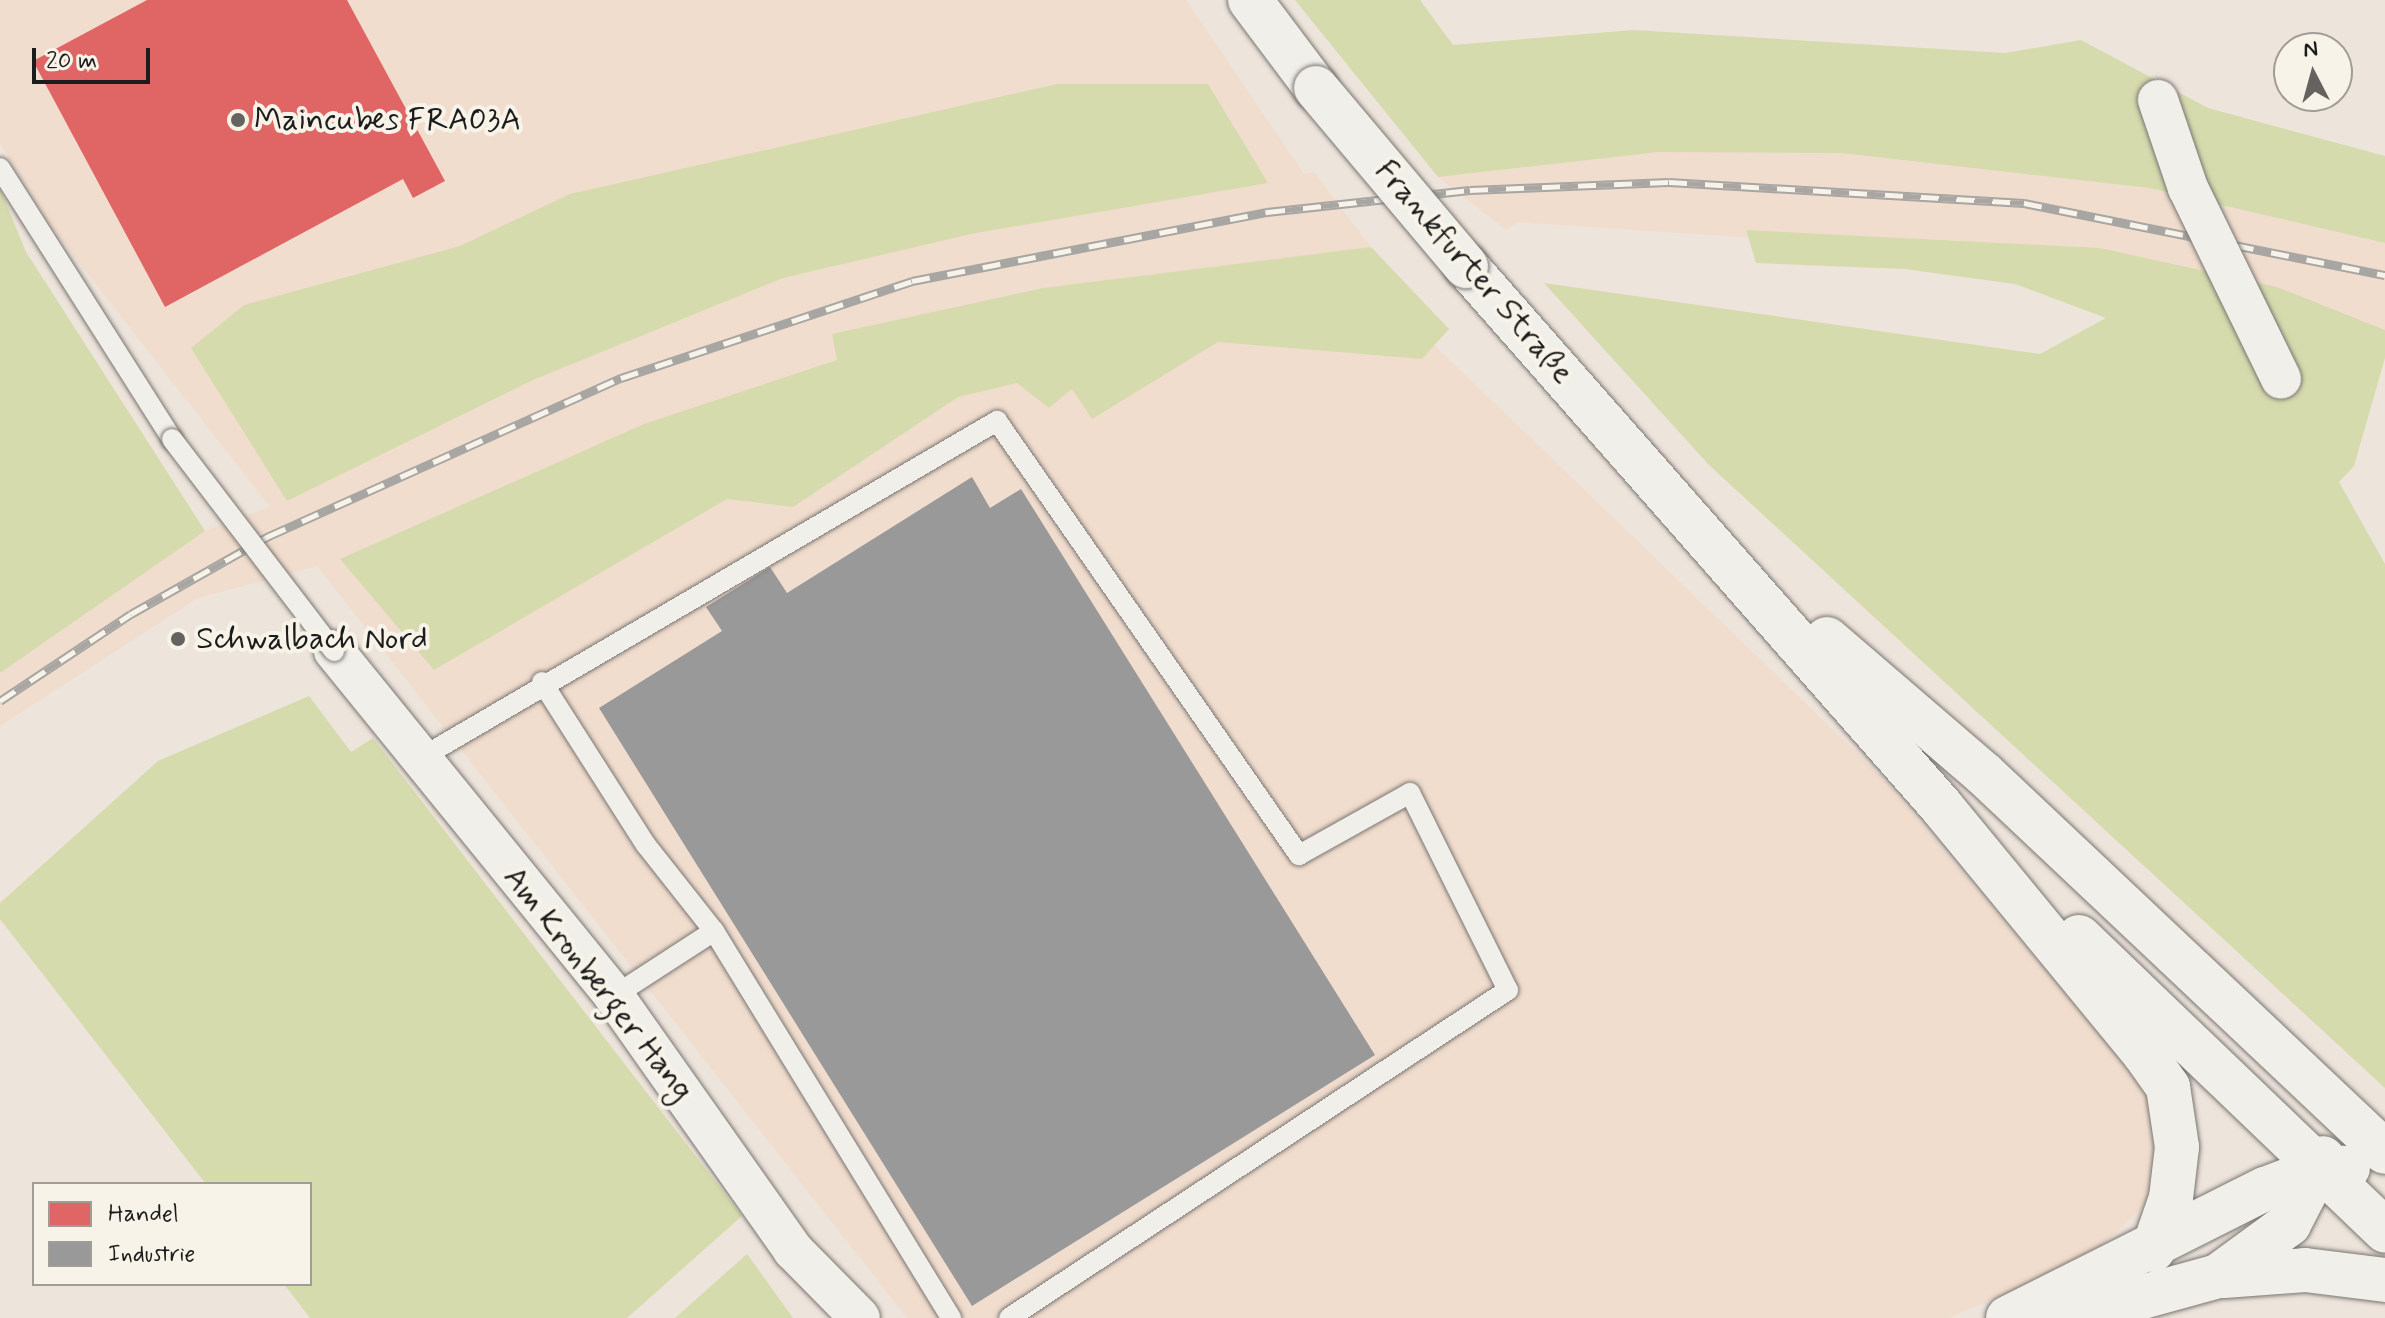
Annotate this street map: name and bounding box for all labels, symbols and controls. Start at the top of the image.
scale bar [36,32,154,82]
north arrow [2273,32,2353,112]
text: N [2302,35,2319,65]
text: 20 m [46,46,97,77]
place label: Maincubes FRA03A [254,101,516,139]
marker: Maincubes FRA03A [229,111,247,129]
street label: Frankfurter Straße [1368,154,1580,390]
place label: Schwalbach Nord [196,620,428,658]
marker: Schwalbach Nord [167,628,189,650]
street label: Am Kronberger Hang [494,858,702,1110]
legend [32,1182,312,1286]
text: Handel [108,1199,179,1230]
text: Industrie [108,1239,195,1270]

